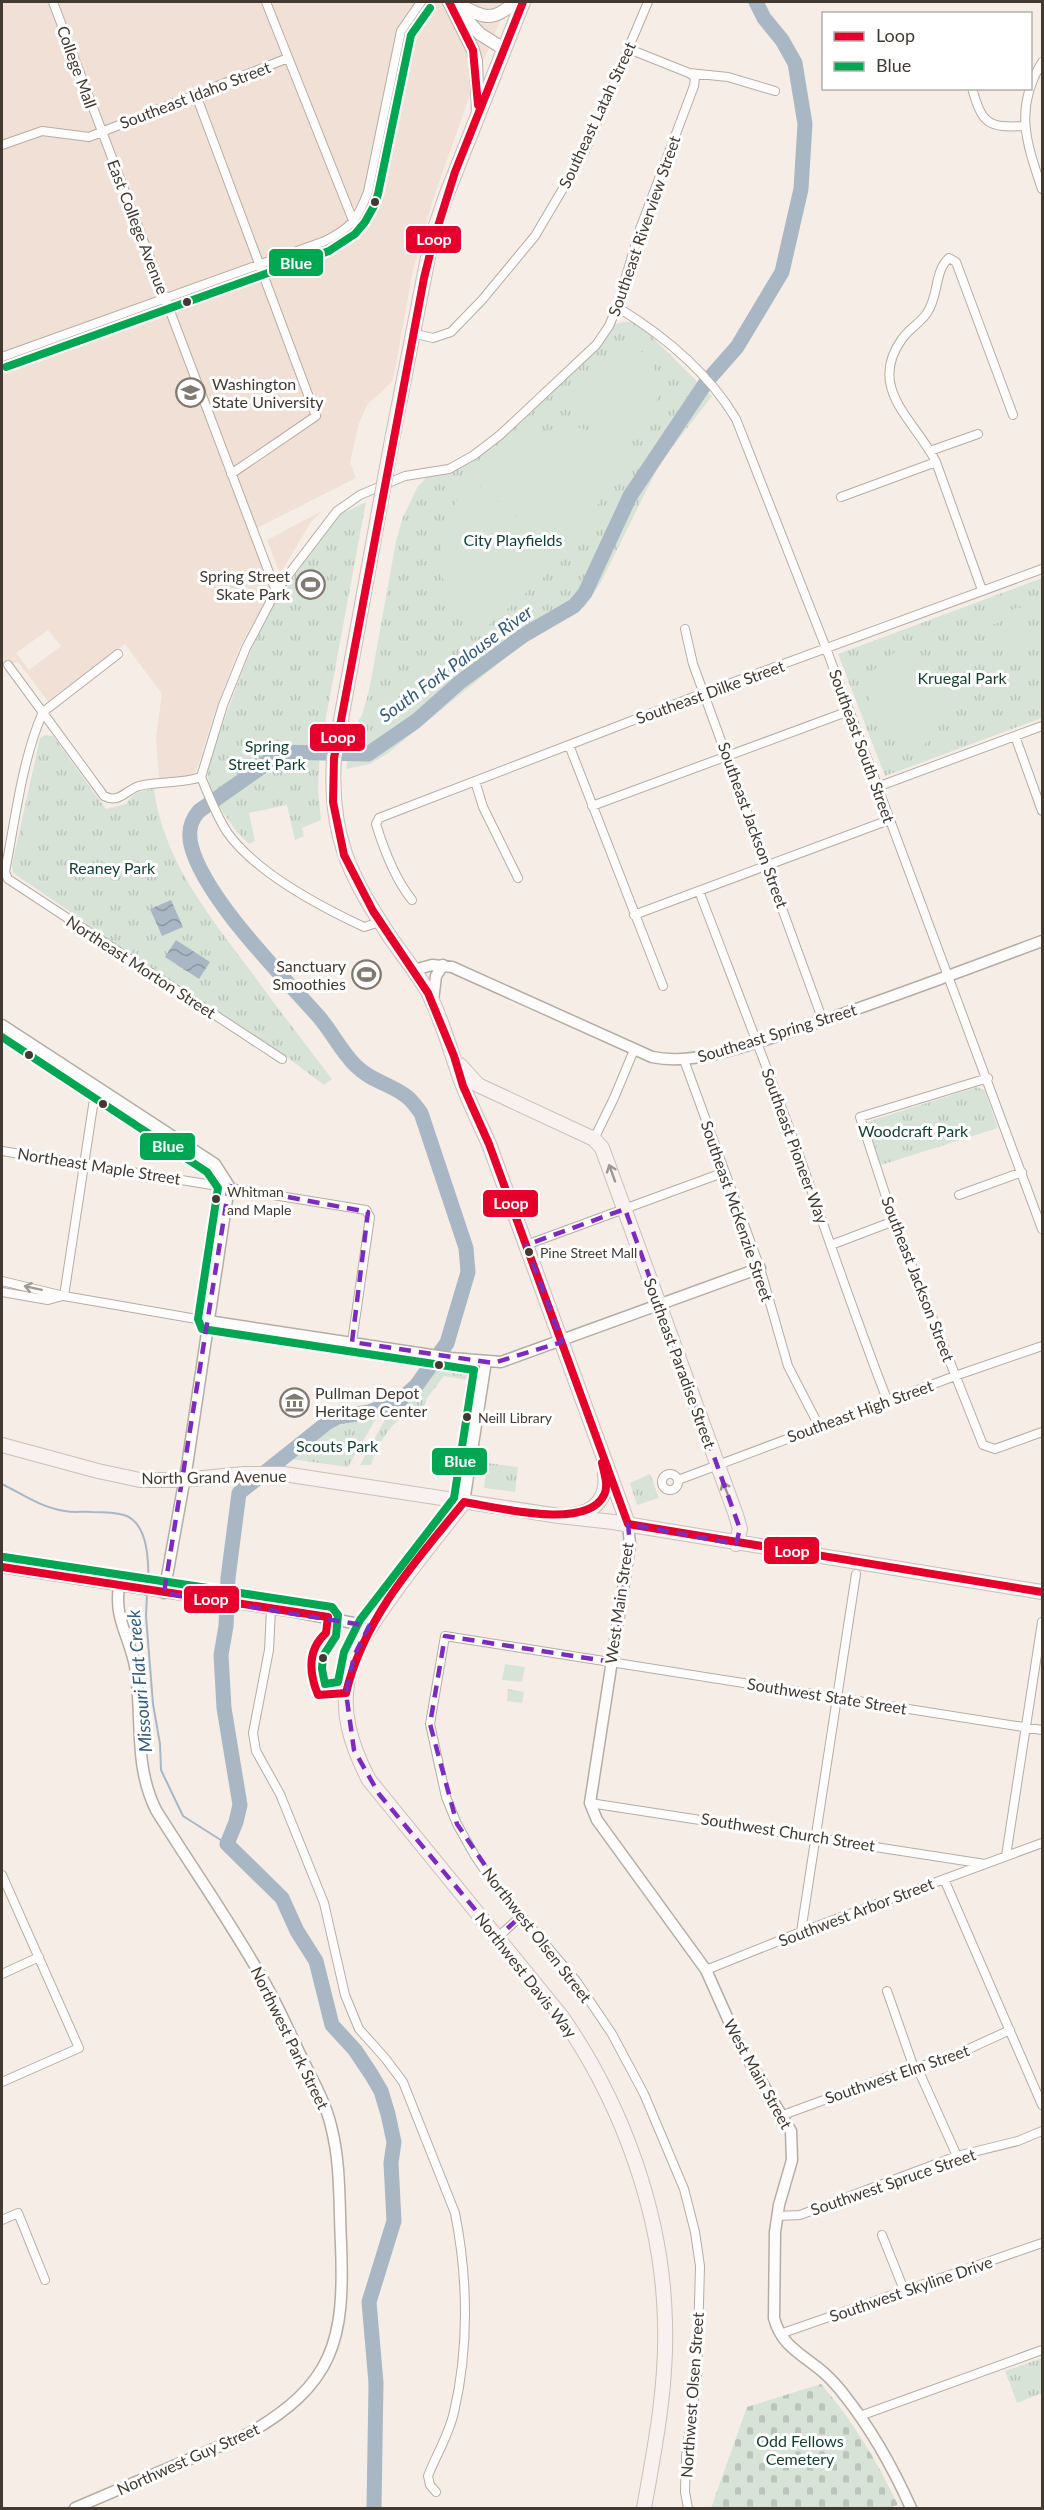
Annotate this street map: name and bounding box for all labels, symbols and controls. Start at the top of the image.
legend [822,12,1032,90]
street label: College Mall [54,23,101,111]
text: Loop [876,24,915,46]
street label: Southeast Latah Street [554,38,639,191]
text: Blue [876,54,911,76]
street label: Southeast Idaho Street [117,57,273,132]
street label: Southeast Riverview Street [604,133,683,318]
street label: East College Avenue [104,157,173,297]
unlabelled marker [369,196,381,208]
line badge: Loop [405,225,462,254]
text: Loop [416,229,452,248]
line badge: Blue [268,248,324,277]
text: Blue [280,253,312,272]
unlabelled marker [181,296,193,308]
place label: Washington State University [212,374,324,411]
school or university icon: Washington State University [175,377,207,409]
park label: City Playfields [464,530,562,549]
place label: Spring Street Skate Park [199,566,291,603]
sports icon: Spring Street Skate Park [295,569,327,601]
water label: South Fork Palouse River [374,600,537,726]
street label: Southeast Dilke Street [633,656,787,727]
street label: Southeast South Street [826,666,899,825]
park label: Kruegal Park [917,668,1007,687]
line badge: Loop [309,723,366,752]
text: Loop [320,727,356,746]
park label: Spring Street Park [228,736,307,773]
street label: Southeast Jackson Street [715,739,792,911]
park label: Reaney Park [69,858,156,877]
street label: Northeast Morton Street [63,911,220,1022]
place label: Sanctuary Smoothies [272,956,347,993]
sports icon: Sanctuary Smoothies [351,959,383,991]
street label: Southeast Spring Street [695,999,859,1066]
unlabelled marker [23,1049,35,1061]
street label: Southeast Pioneer Way [759,1066,833,1227]
unlabelled marker [97,1098,109,1110]
street label: Southeast McKenzie Street [698,1118,777,1304]
park label: Woodcraft Park [858,1121,969,1140]
line badge: Blue [139,1132,196,1161]
text: Blue [152,1136,184,1155]
street label: Northeast Maple Street [16,1143,182,1188]
one-way arrow [605,1164,616,1183]
place label: Whitman and Maple [227,1183,291,1218]
line badge: Loop [482,1189,539,1218]
marker: Whitman and Maple [210,1193,222,1205]
text: Loop [493,1193,529,1212]
street label: Southeast Jackson Street [878,1194,959,1364]
place label: Pine Street Mall [540,1244,637,1261]
marker: Pine Street Mall [523,1246,535,1258]
street label: Southeast Paradise Street [641,1275,720,1451]
one-way arrow [23,1282,43,1293]
unlabelled marker [433,1359,445,1371]
street label: Southeast High Street [784,1375,936,1446]
place label: Pullman Depot Heritage Center [315,1383,427,1420]
museum icon: Pullman Depot Heritage Center [278,1386,310,1418]
place label: Neill Library [478,1409,553,1426]
marker: Neill Library [461,1411,473,1423]
park label: Scouts Park [296,1436,379,1455]
line badge: Blue [431,1447,488,1476]
text: Blue [444,1451,476,1470]
street label: North Grand Avenue [141,1466,287,1487]
one-way arrow [720,1481,731,1500]
line badge: Loop [763,1536,820,1565]
street label: West Main Street [601,1541,636,1665]
text: Loop [774,1541,810,1560]
line badge: Loop [183,1585,240,1614]
text: Loop [193,1589,229,1608]
water label: Missouri Flat Creek [122,1608,156,1753]
unlabelled marker [317,1652,329,1664]
street label: Southwest State Street [746,1674,908,1718]
street label: Southwest Church Street [700,1808,877,1855]
street label: Northwest Olsen Street [479,1863,596,2006]
street label: Southwest Arbor Street [776,1873,936,1950]
street label: Northwest Davis Way [472,1908,582,2042]
street label: Northwest Park Street [248,1963,333,2113]
street label: West Main Street [720,2016,797,2132]
street label: Southwest Elm Street [822,2040,972,2107]
street label: Southwest Spruce Street [808,2144,978,2219]
street label: Southwest Skyline Drive [827,2252,995,2325]
street label: Northwest Olsen Street [676,2311,707,2478]
street label: Northwest Guy Street [114,2418,262,2498]
park label: Odd Fellows Cemetery [756,2431,844,2468]

